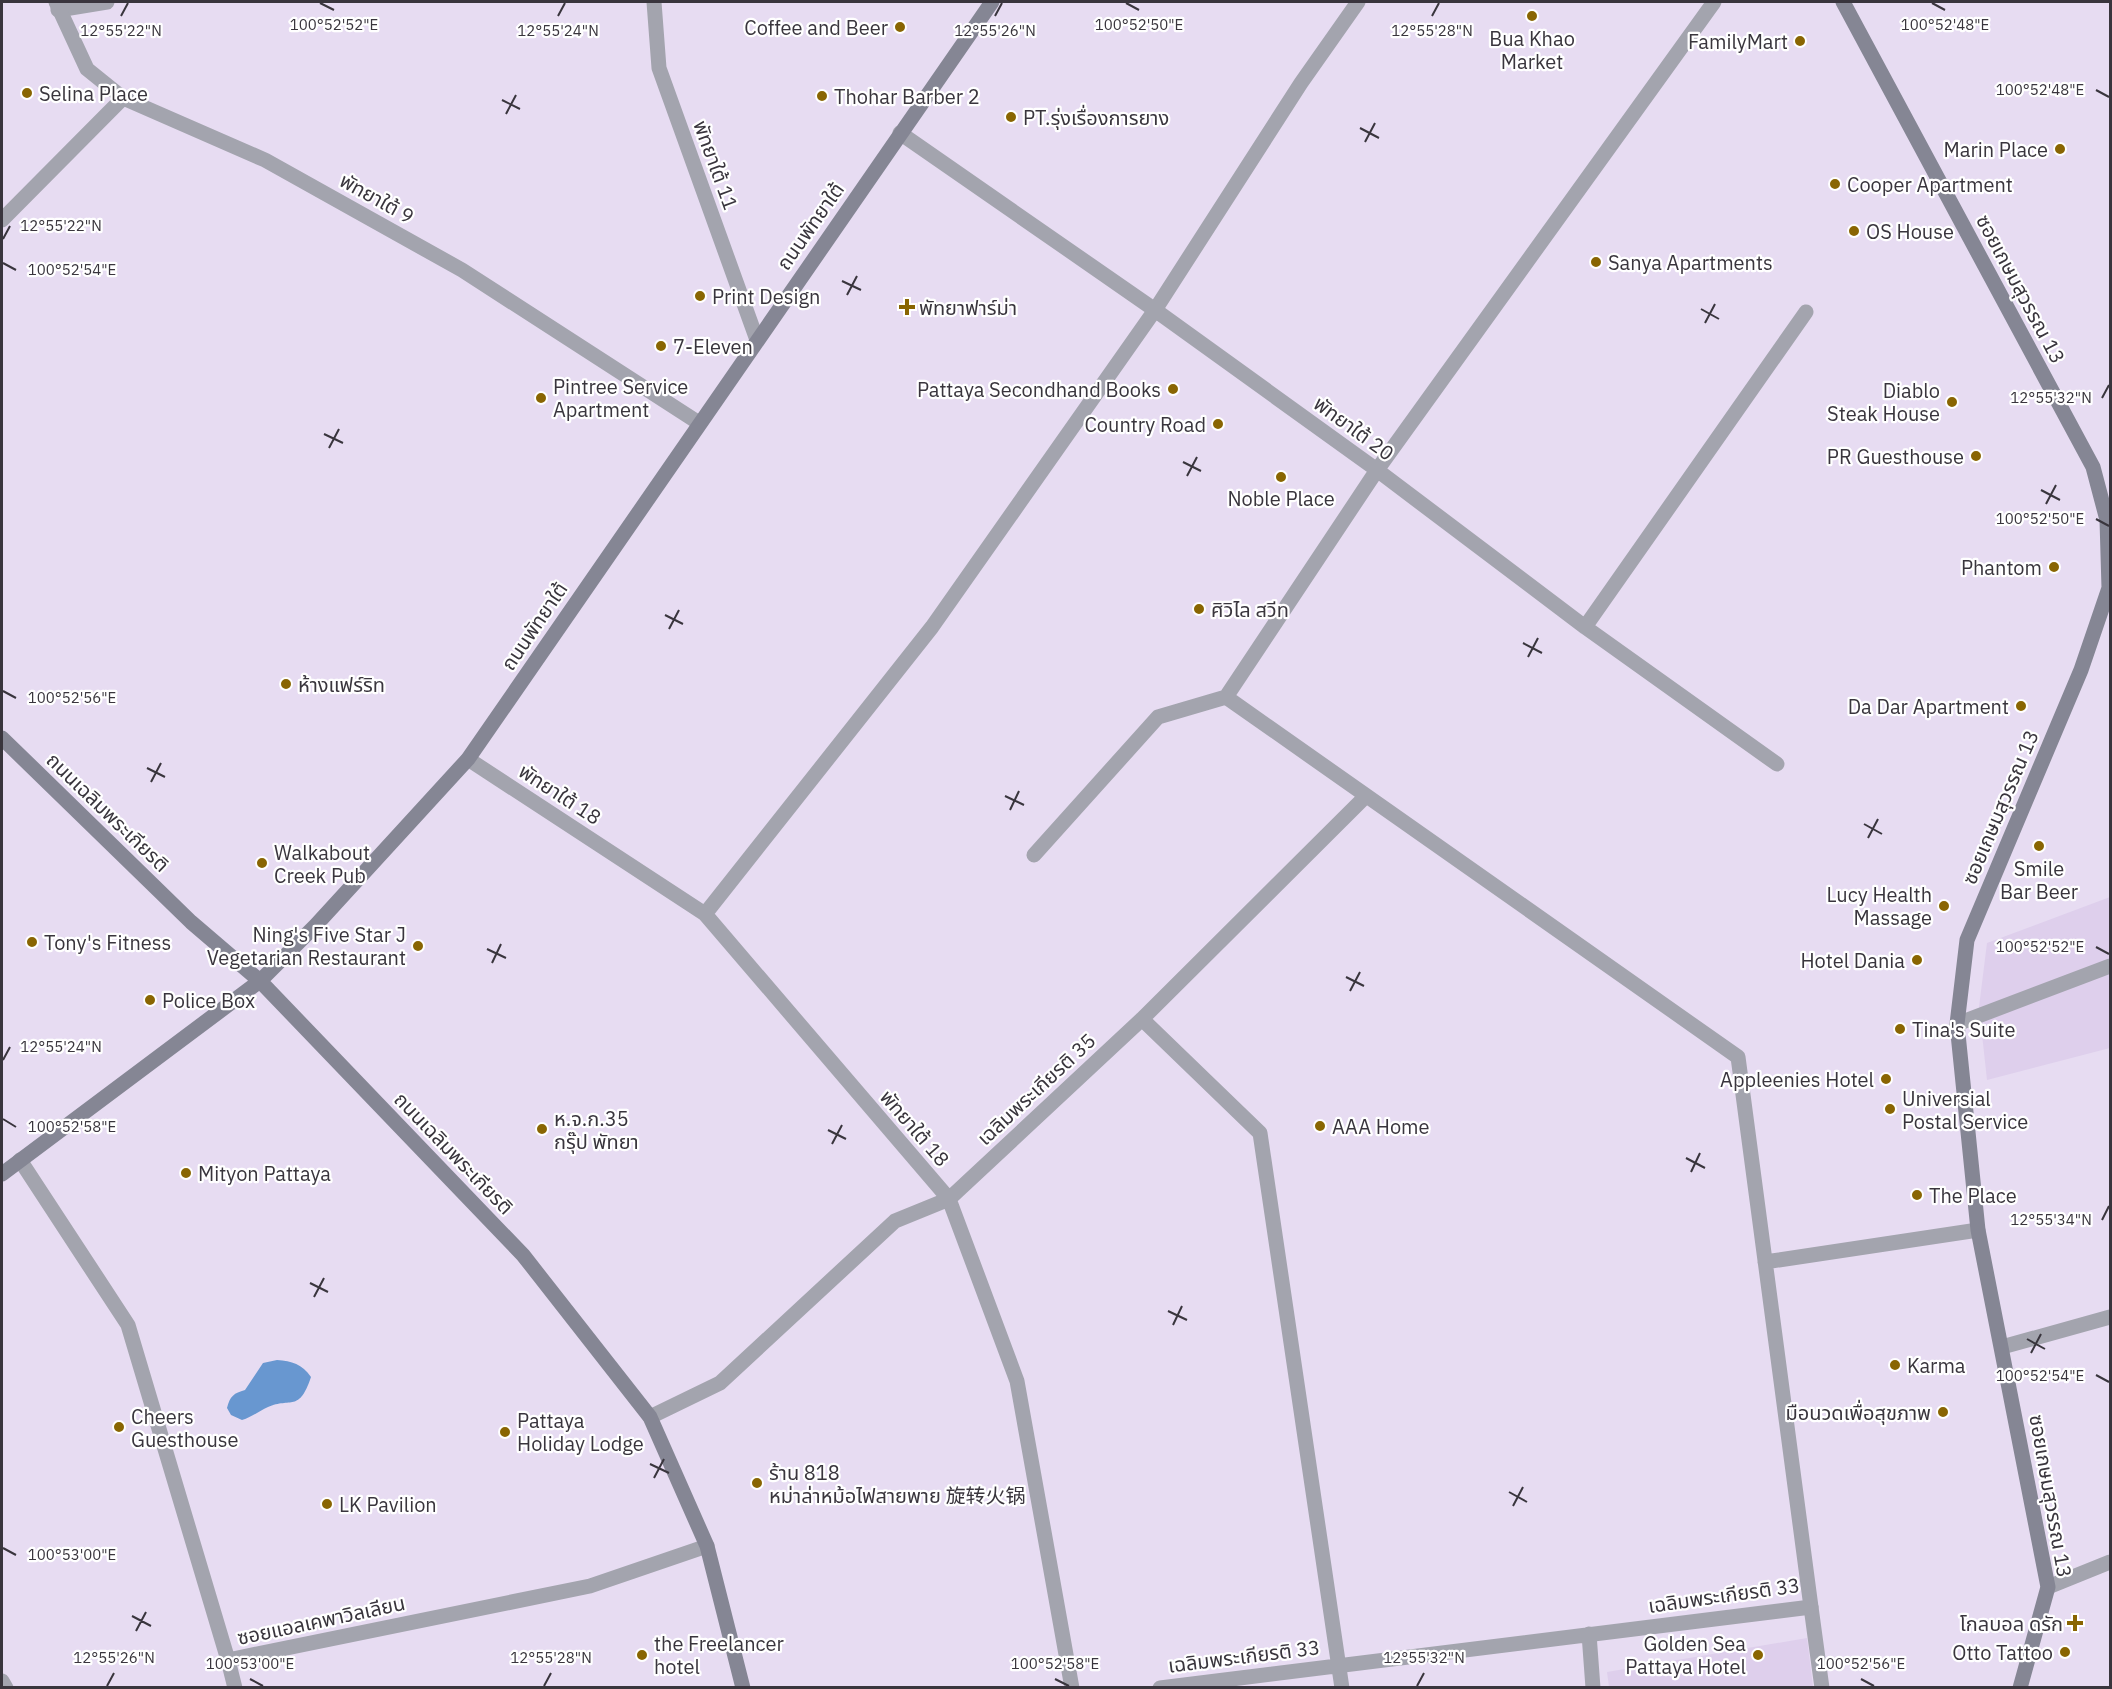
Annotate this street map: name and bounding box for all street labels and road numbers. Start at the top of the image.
street label: พัทยาใต้ 11 [687,117,745,213]
street label: พัทยาใต้ 9 [335,167,419,229]
street label: ถนนพัทยาใต้ [770,177,850,275]
street label: ซอยเกษมสุวรรณ 13 [1970,210,2072,368]
street label: พัทยาใต้ 20 [1308,390,1400,466]
street label: ถนนพัทยาใต้ [495,577,573,675]
street label: ซอยเกษมสุวรรณ 13 [1955,726,2045,888]
street label: ถนนเฉลิมพระเกียรติ [41,746,175,878]
street label: พัทยาใต้ 18 [514,757,606,831]
street label: เฉลิมพระเกียรติ 35 [971,1027,1101,1151]
street label: พัทยาใต้ 18 [874,1084,956,1172]
street label: ถนนเฉลิมพระเกียรติ [388,1086,520,1220]
street label: ซอยเกษมสุวรรณ 13 [2023,1412,2079,1580]
street label: เฉลิมพระเกียรติ 33 [1646,1571,1802,1619]
street label: ซอยแอลเคพาวิลเลียน [235,1589,407,1651]
street label: เฉลิมพระเกียรติ 33 [1166,1633,1322,1679]

